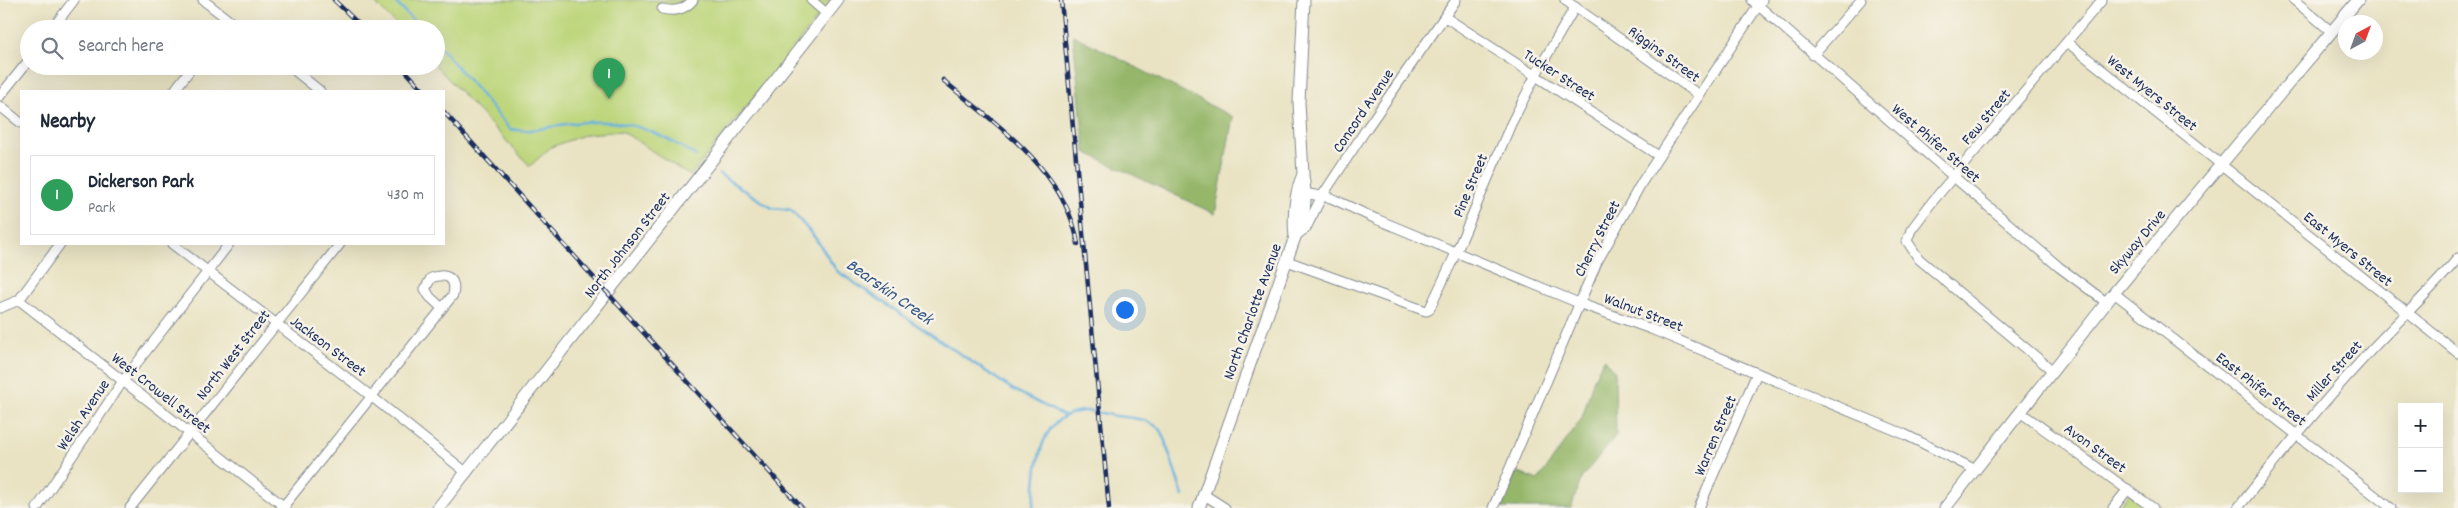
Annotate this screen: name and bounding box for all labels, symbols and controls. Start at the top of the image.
north arrow [2338,15,2383,60]
search box [20,20,445,75]
street label: Riggins Street [1623,21,1704,89]
icon: search [38,34,66,62]
text: Search here [78,34,164,61]
street label: Tucker Street [1518,44,1599,108]
street label: West Myers Street [2101,50,2202,138]
pin: 1 [593,58,625,99]
street label: Concord Avenue [1327,65,1401,158]
street label: Few Street [1957,84,2017,151]
street label: West Phifer Street [1886,99,1985,189]
text: Nearby [40,108,95,138]
street label: Pine Street [1448,150,1495,221]
text: Dickerson Park [88,170,194,197]
text: 1 [55,184,59,207]
text: 430 m [387,184,424,207]
street label: North Johnson Street [579,187,677,304]
text: Park [88,197,115,220]
street label: Cherry Street [1569,197,1627,281]
street label: Skyway Drive [2104,205,2172,280]
street label: East Myers Street [2298,207,2397,293]
street label: North Charlotte Avenue [1218,240,1289,383]
water label: Bearskin Creek [840,254,938,333]
street label: Walnut Street [1600,288,1686,339]
your location [1112,297,1138,323]
street label: North West Street [191,305,277,406]
street label: Jackson Street [285,311,370,383]
street label: Miller Street [2301,336,2369,407]
street label: East Phifer Street [2210,347,2311,433]
street label: West Crowell Street [106,348,215,440]
street label: Welsh Avenue [52,375,116,456]
street label: Warren Street [1689,392,1744,480]
map controls [2398,403,2443,493]
button: + [2398,403,2443,448]
street label: Avon Street [2058,418,2131,480]
button: − [2398,448,2443,493]

